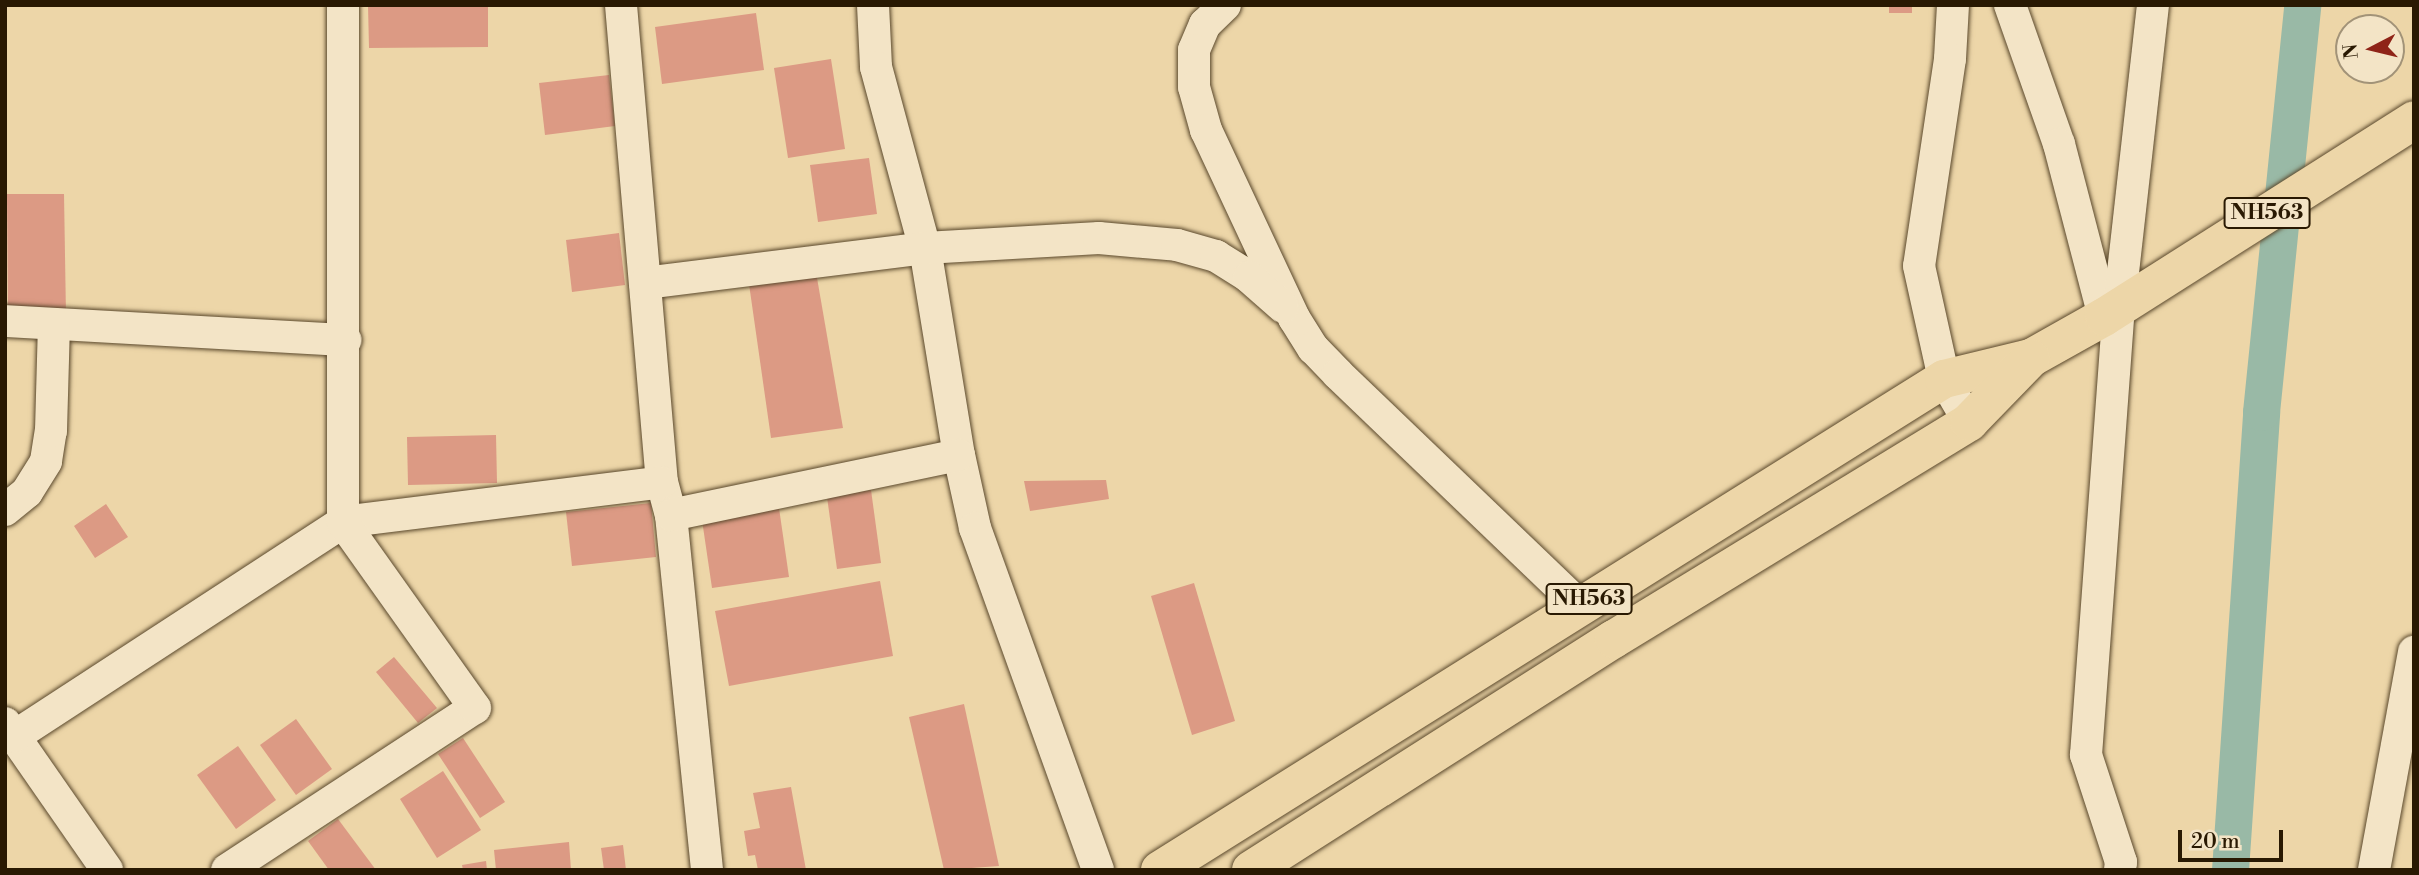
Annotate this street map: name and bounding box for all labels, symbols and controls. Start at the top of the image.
north arrow [2335,14,2405,84]
text: N [2338,42,2364,60]
road number: NH563 [2223,196,2311,230]
road number: NH563 [1545,582,1633,616]
scale bar [2181,816,2286,860]
text: 20 m [2191,829,2240,855]

